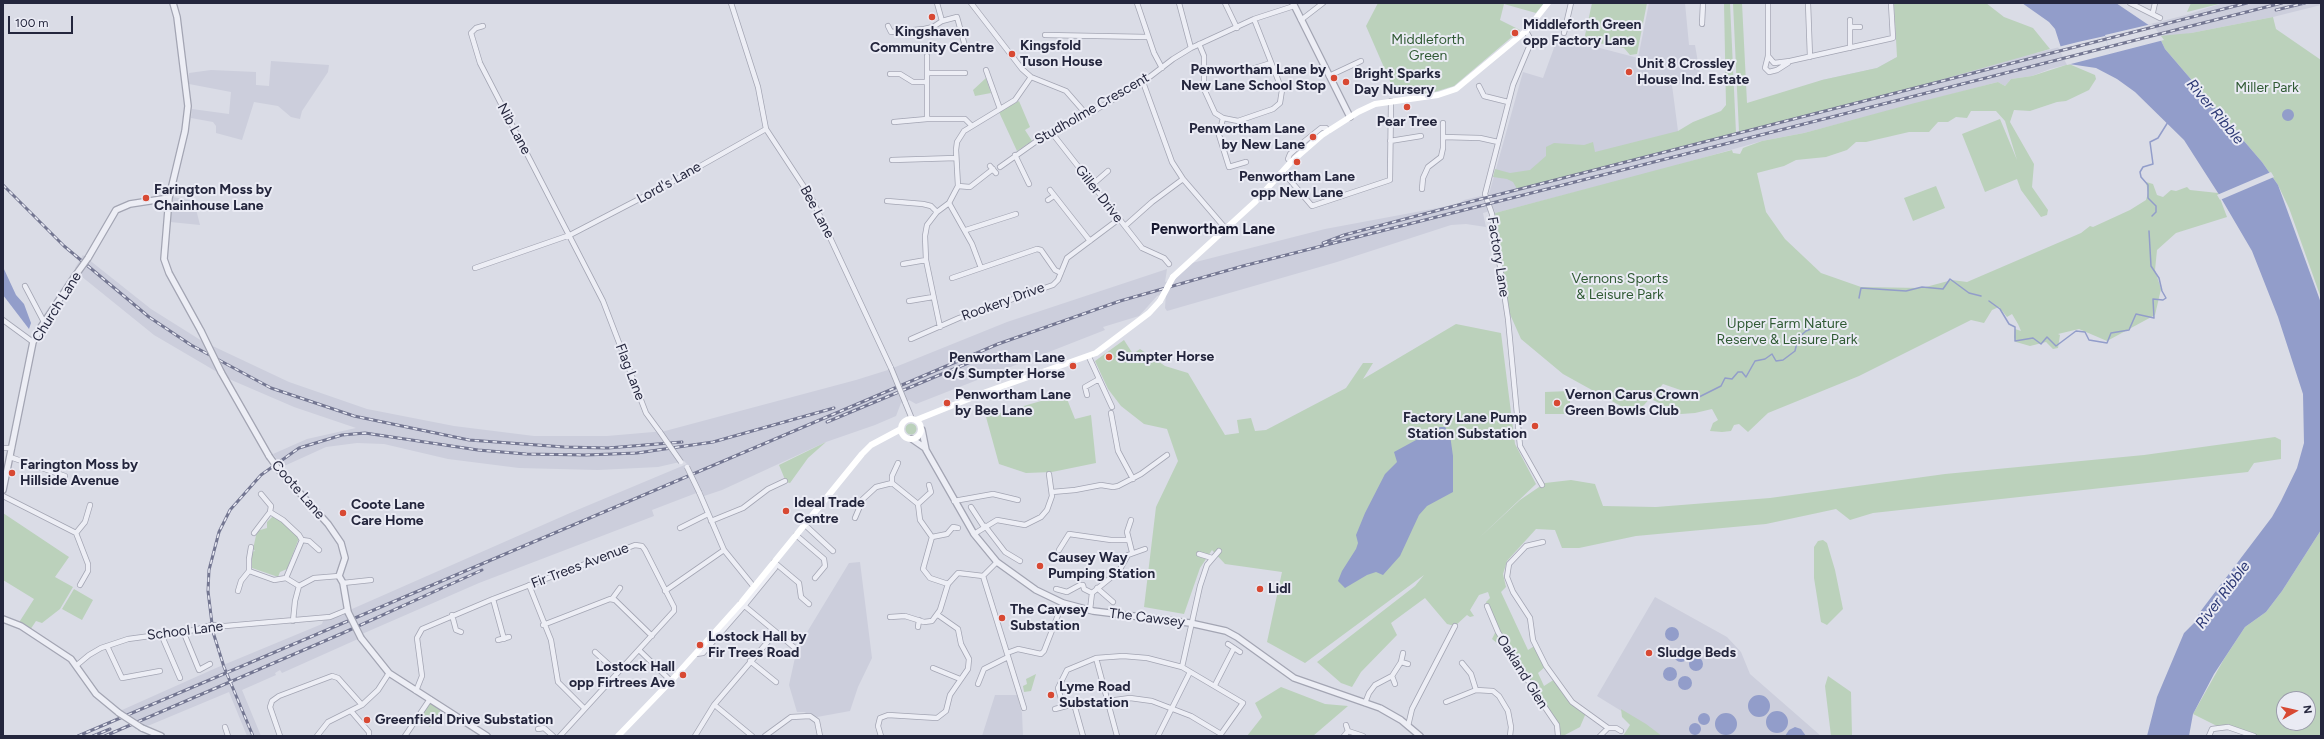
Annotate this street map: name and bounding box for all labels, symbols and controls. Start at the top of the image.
scale bar [10,8,75,34]
marker: Kingshaven Community Centre [927,12,937,22]
text: 100 m [15,16,49,30]
place label: Middleforth Green opp Factory Lane [1523,17,1641,50]
place label: Kingshaven Community Centre [870,24,994,56]
marker: Middleforth Green opp Factory Lane [1510,28,1520,38]
park label: Middleforth Green [1391,32,1465,64]
place label: Kingsfold Tuson House [1020,38,1102,70]
marker: Kingsfold Tuson House [1007,49,1017,59]
place label: Unit 8 Crossley House Ind. Estate [1637,56,1749,88]
place label: Penwortham Lane by New Lane School Stop [1181,62,1326,94]
place label: Bright Sparks Day Nursery [1354,66,1441,98]
marker: Unit 8 Crossley House Ind. Estate [1624,67,1634,77]
street label: Studholme Crescent [1032,69,1152,149]
marker: Penwortham Lane by New Lane School Stop [1329,73,1339,83]
water label: River Ribble [2183,76,2247,148]
marker: Bright Sparks Day Nursery [1341,77,1351,87]
park label: Miller Park [2235,80,2299,96]
street label: Nib Lane [494,101,534,157]
marker: Pear Tree [1402,102,1412,112]
place label: Pear Tree [1377,114,1437,130]
place label: Penwortham Lane by New Lane [1189,121,1305,154]
marker: Penwortham Lane by New Lane [1308,132,1318,142]
marker: Penwortham Lane opp New Lane [1292,157,1302,167]
street label: Lord's Lane [634,158,704,208]
street label: Giller Drive [1071,162,1127,226]
place label: Penwortham Lane opp New Lane [1239,169,1355,202]
place label: Farington Moss by Chainhouse Lane [154,182,272,214]
street label: Bee Lane [796,183,838,241]
marker: Farington Moss by Chainhouse Lane [141,193,151,203]
street label: Factory Lane [1483,216,1513,298]
district label: Penwortham Lane [1151,221,1275,239]
street label: Church Lane [29,269,85,345]
park label: Vernons Sports & Leisure Park [1572,271,1668,304]
street label: Rookery Drive [959,279,1047,325]
park label: Upper Farm Nature Reserve & Leisure Park [1717,316,1857,348]
street label: Flag Lane [612,341,648,403]
place label: Sumpter Horse [1117,349,1214,365]
place label: Penwortham Lane o/s Sumpter Horse [944,350,1065,382]
marker: Sumpter Horse [1104,352,1114,362]
marker: Penwortham Lane o/s Sumpter Horse [1068,361,1078,371]
place label: Penwortham Lane by Bee Lane [955,387,1071,420]
place label: Vernon Carus Crown Green Bowls Club [1565,387,1699,420]
marker: Penwortham Lane by Bee Lane [942,398,952,408]
marker: Vernon Carus Crown Green Bowls Club [1552,398,1562,408]
place label: Factory Lane Pump Station Substation [1403,410,1527,442]
marker: Factory Lane Pump Station Substation [1530,421,1540,431]
place label: Farington Moss by Hillside Avenue [20,457,138,490]
street label: Coote Lane [268,457,328,523]
marker: Farington Moss by Hillside Avenue [7,468,17,478]
place label: Ideal Trade Centre [794,495,865,528]
place label: Coote Lane Care Home [351,497,425,530]
marker: Ideal Trade Centre [781,506,791,516]
marker: Coote Lane Care Home [338,508,348,518]
street label: Fir Trees Avenue [529,540,631,592]
place label: Causey Way Pumping Station [1048,550,1155,582]
water label: River Ribble [2192,558,2254,632]
marker: Causey Way Pumping Station [1035,561,1045,571]
place label: Lidl [1268,581,1291,597]
marker: Lidl [1255,584,1265,594]
place label: The Cawsey Substation [1010,602,1088,634]
street label: The Cawsey [1108,605,1186,631]
marker: The Cawsey Substation [997,613,1007,623]
street label: School Lane [146,618,224,644]
place label: Lostock Hall by Fir Trees Road [708,629,807,662]
street label: Oakland Glen [1493,632,1551,712]
marker: Lostock Hall by Fir Trees Road [695,640,705,650]
place label: Sludge Beds [1657,645,1736,661]
marker: Sludge Beds [1644,648,1654,658]
place label: Lostock Hall opp Firtrees Ave [569,659,675,692]
marker: Lostock Hall opp Firtrees Ave [678,670,688,680]
place label: Lyme Road Substation [1059,679,1131,712]
marker: Lyme Road Substation [1046,690,1056,700]
north arrow [2276,691,2316,731]
text: N [2300,704,2314,715]
place label: Greenfield Drive Substation [375,712,553,728]
marker: Greenfield Drive Substation [362,715,372,725]

